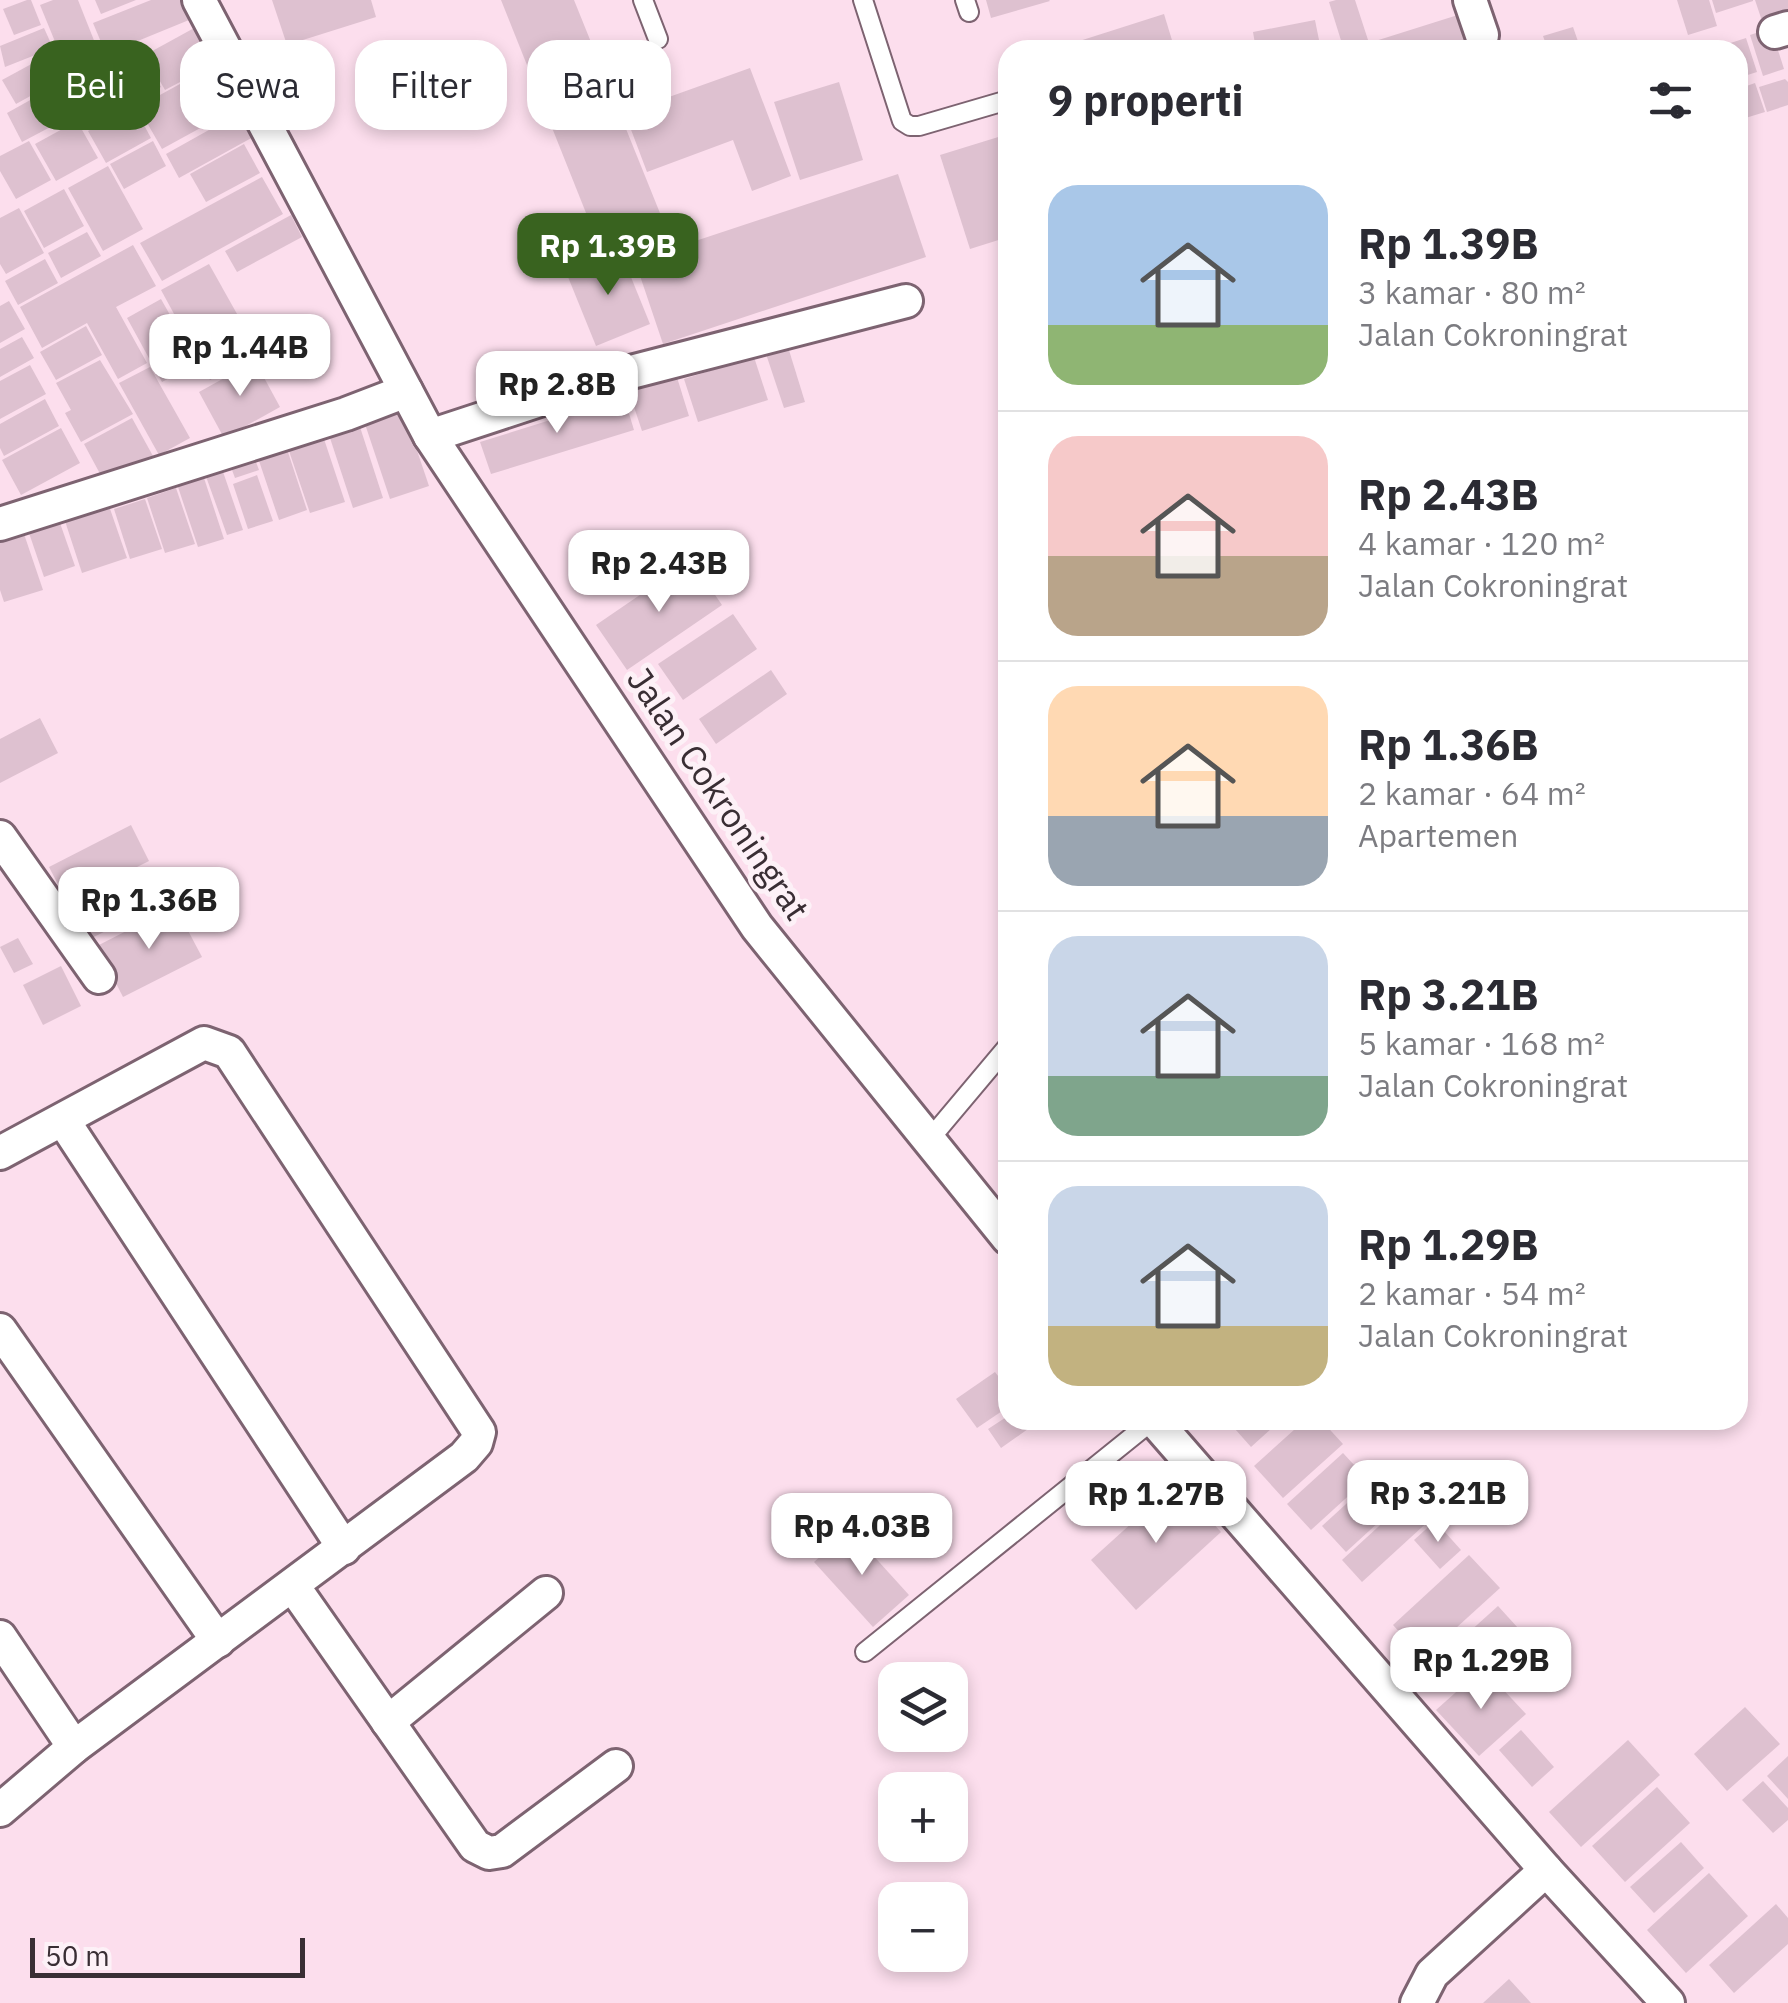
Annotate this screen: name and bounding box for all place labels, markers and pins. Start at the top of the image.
pin: Rp 1.39B [505,213,711,298]
pin: Rp 1.44B [137,314,343,399]
pin: Rp 2.8B [465,351,649,436]
pin: Rp 2.43B [556,530,762,615]
pin: Rp 1.36B [46,867,252,952]
pin: Rp 3.21B [1335,1460,1541,1545]
pin: Rp 1.27B [1053,1461,1259,1546]
pin: Rp 4.03B [759,1493,965,1578]
pin: Rp 1.29B [1378,1627,1584,1712]

